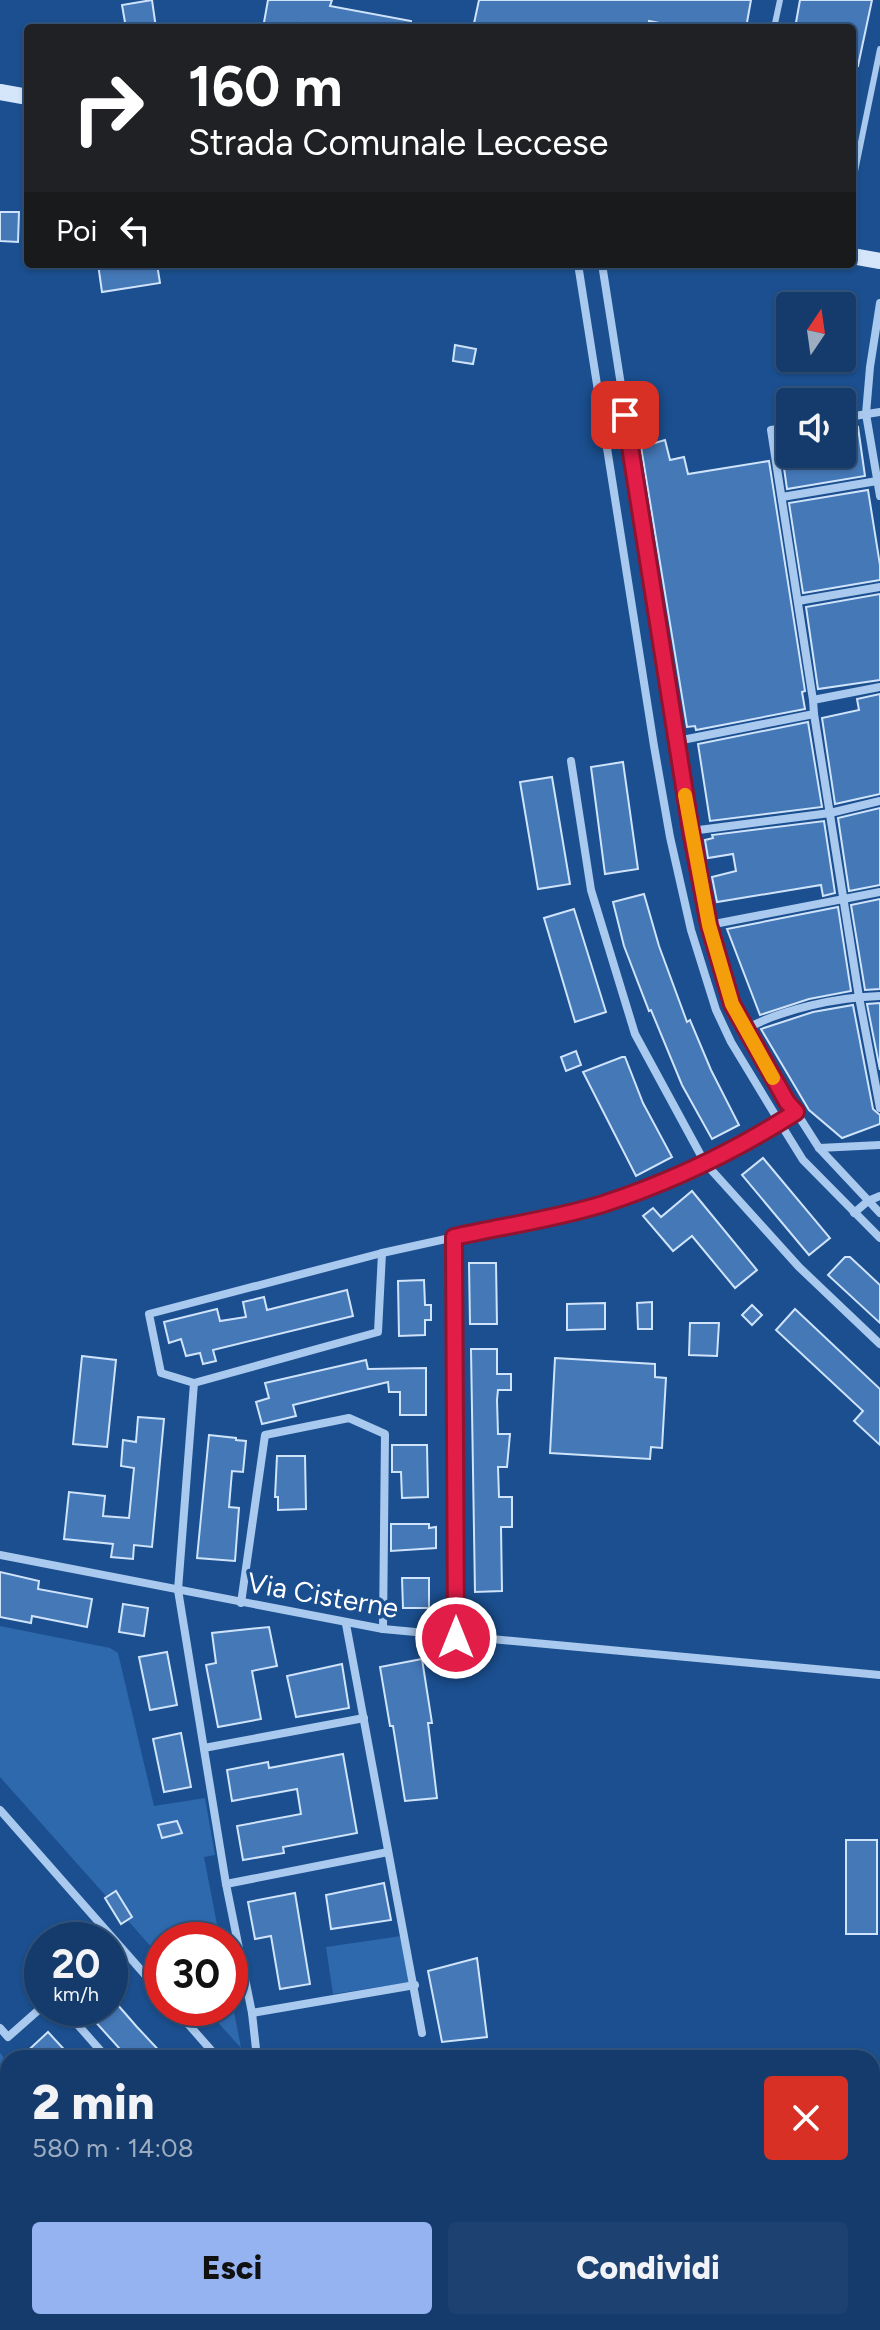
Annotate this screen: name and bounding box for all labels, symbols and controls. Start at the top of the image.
text: 160 m [188,53,343,120]
icon: right [56,56,160,160]
text: Strada Comunale Leccese [188,121,608,164]
icon: left [113,208,157,252]
text: Poi [56,212,97,249]
north arrow [776,292,856,372]
map controls [776,292,856,468]
pin [591,381,659,449]
button: sound [776,388,856,468]
icon: arrive [603,393,647,437]
street label: Via Cisterne [245,1565,401,1625]
position arrow [414,1596,498,1680]
speed limit sign: 30 [144,1922,248,2026]
text: 20 [51,1940,101,1988]
text: km/h [53,1982,99,2006]
text: 2 min [32,2073,155,2131]
button: close [764,2076,848,2160]
text: 580 m · 14:08 [32,2132,194,2164]
button: Esci [32,2222,432,2314]
button: Condividi [448,2222,848,2314]

